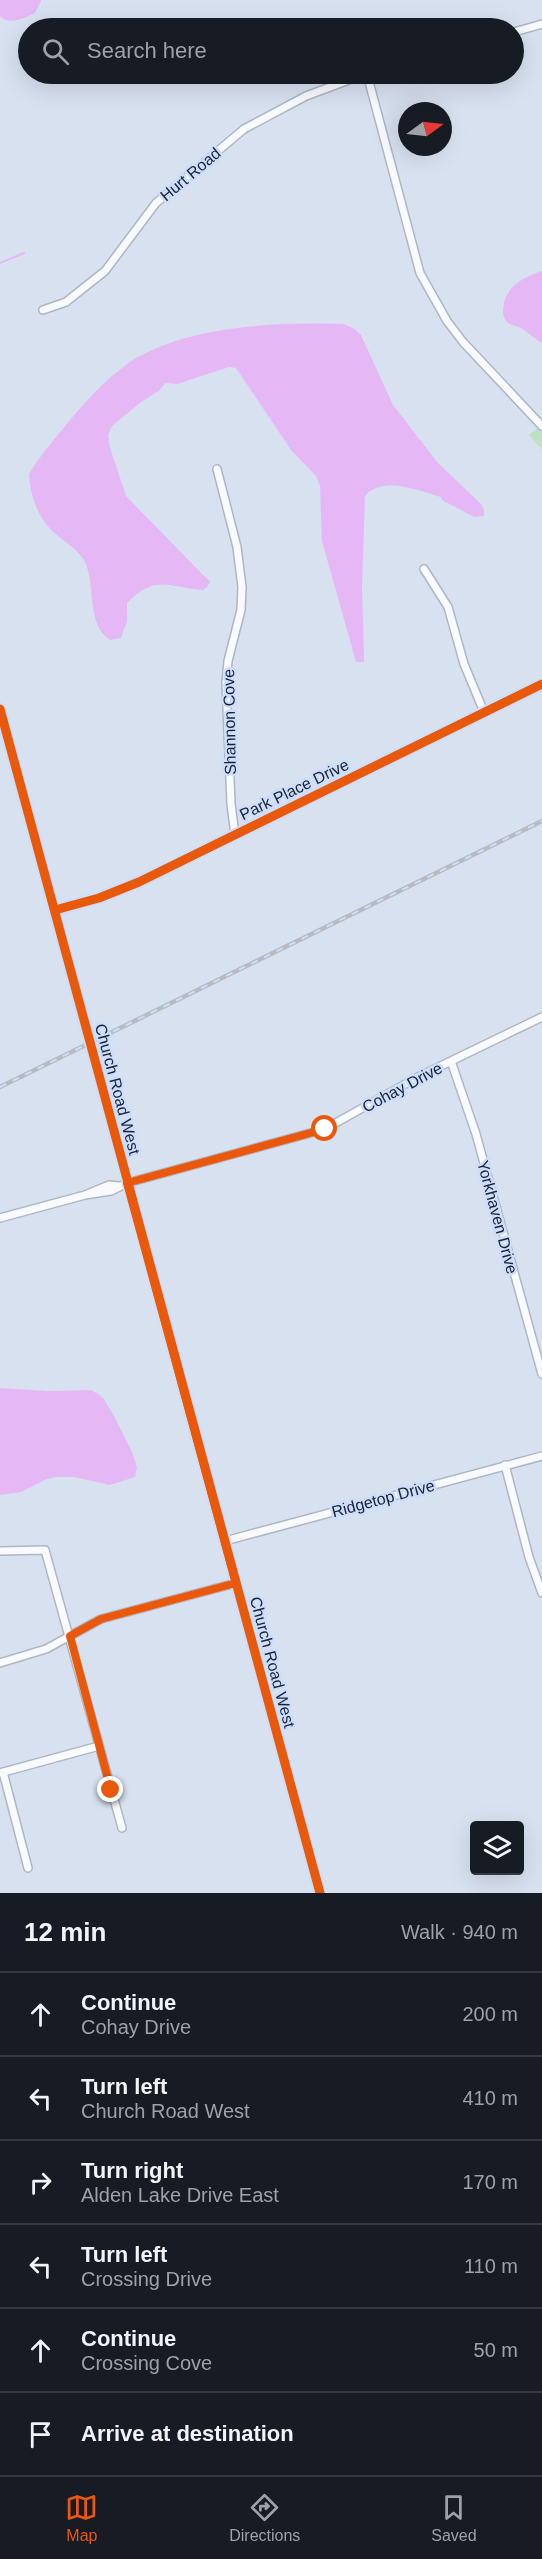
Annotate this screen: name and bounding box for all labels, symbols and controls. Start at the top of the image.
search box [18,18,524,84]
icon: search [39,35,72,68]
text: Search here [87,38,207,63]
north arrow [398,102,452,156]
street label: Hurt Road [157,144,224,204]
street label: Shannon Cove [220,669,239,775]
street label: Park Place Drive [237,756,352,823]
street label: Church Road West [92,1022,143,1157]
street label: Cohay Drive [359,1059,445,1116]
route start [311,1115,337,1141]
street label: Yorkhaven Drive [474,1159,521,1276]
street label: Ridgetop Drive [330,1477,437,1520]
street label: Church Road West [247,1595,298,1730]
route end [97,1776,123,1802]
map controls [470,1821,524,1875]
button: layers [470,1821,524,1875]
text: 12 min [24,1917,106,1947]
text: Walk · 940 m [401,1921,518,1943]
text: Continue [81,1990,176,2015]
icon: ahead [24,1998,57,2031]
text: 200 m [462,2003,518,2025]
text: Cohay Drive [81,2016,191,2038]
text: Turn left [81,2074,167,2099]
icon: left [24,2082,57,2115]
text: 410 m [462,2087,518,2109]
text: Church Road West [81,2100,250,2122]
text: Turn right [81,2158,183,2183]
icon: right [24,2166,57,2199]
text: 170 m [462,2171,518,2193]
text: Alden Lake Drive East [81,2184,279,2206]
text: Turn left [81,2242,167,2267]
icon: left [24,2250,57,2283]
text: 110 m [464,2255,518,2277]
text: Crossing Drive [81,2268,212,2290]
text: Continue [81,2326,176,2351]
icon: ahead [24,2334,57,2367]
text: 50 m [474,2339,518,2361]
text: Crossing Cove [81,2352,212,2374]
icon: arrive [24,2418,57,2451]
text: Arrive at destination [81,2421,294,2446]
tab: Map [65,2491,98,2545]
tab: Directions [229,2491,300,2545]
tab: Saved [431,2491,477,2545]

